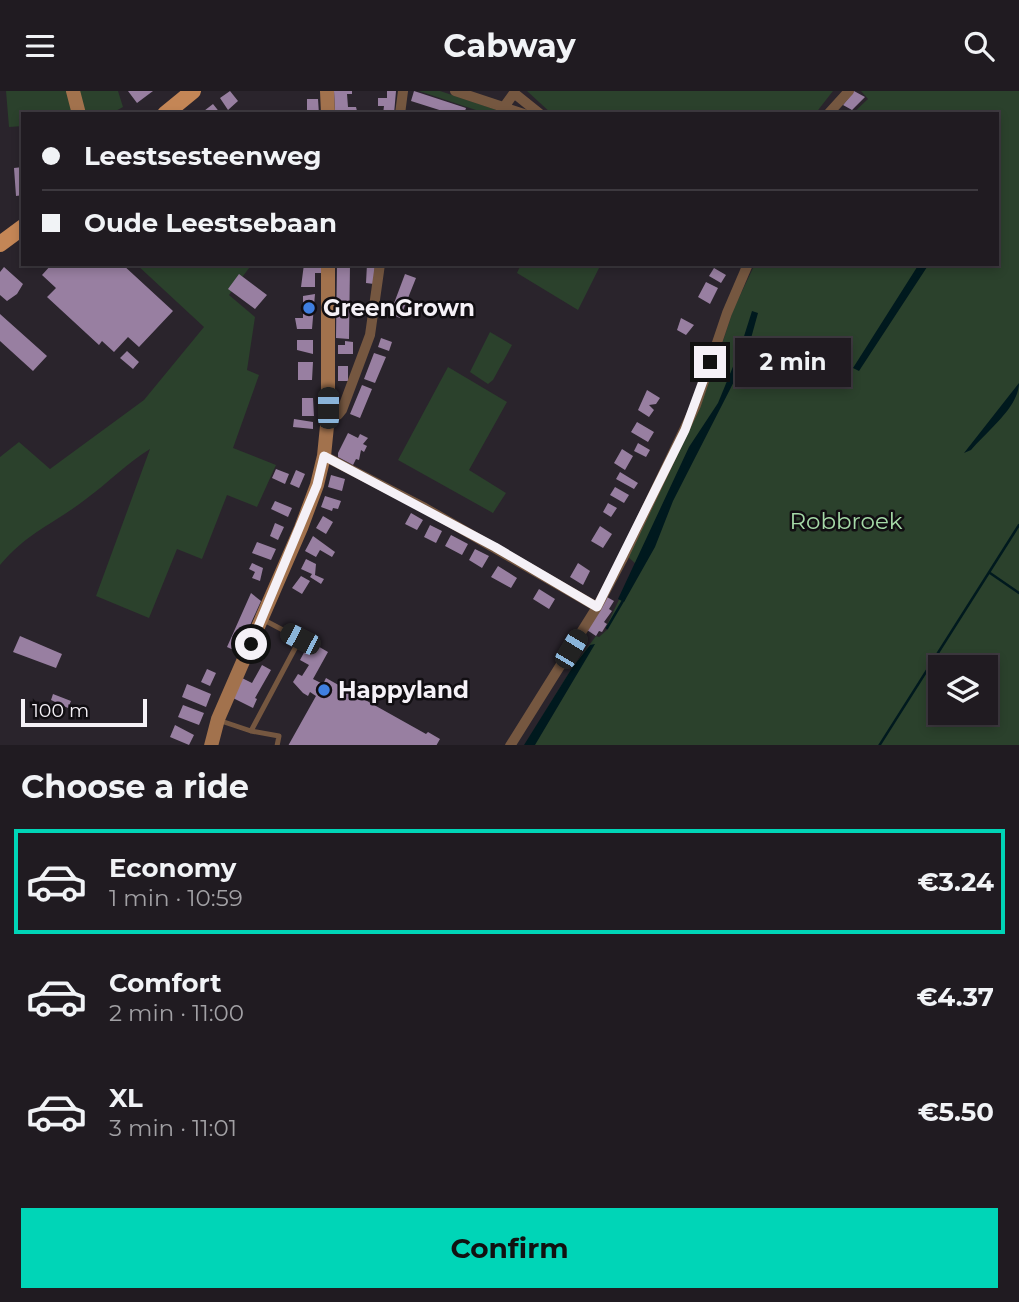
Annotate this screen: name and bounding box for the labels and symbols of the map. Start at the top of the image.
place label: GreenGrown [323,294,475,322]
marker: GreenGrown [301,300,317,316]
callout: 2 min [734,337,850,387]
route end [694,346,726,378]
car [318,387,339,429]
park label: Robbroek [789,507,903,535]
car [277,620,324,658]
car [552,626,591,672]
route start [235,628,267,660]
place label: Happyland [338,676,469,704]
marker: Happyland [316,682,332,698]
scale bar [21,697,147,728]

